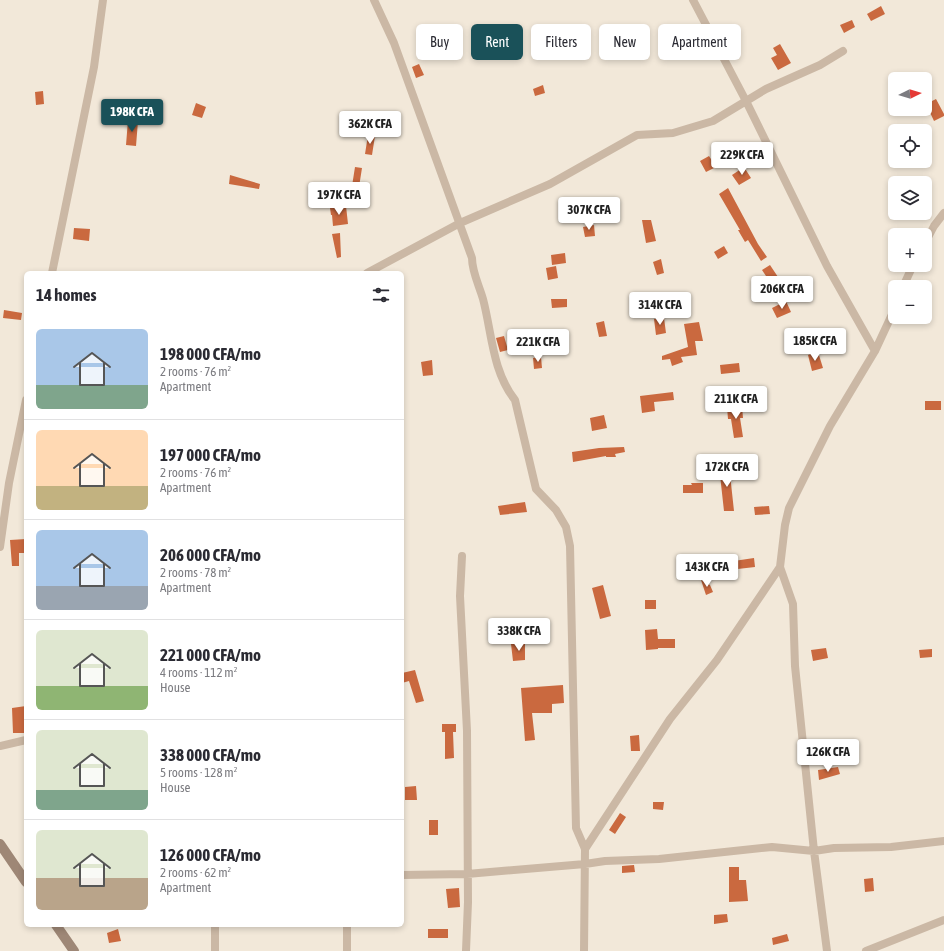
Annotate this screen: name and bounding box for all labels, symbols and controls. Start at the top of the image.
chip: Buy [416,24,463,60]
chip: Rent [471,24,523,60]
chip: Filters [531,24,591,60]
chip: New [599,24,650,60]
chip: Apartment [658,24,741,60]
north arrow [888,72,932,116]
map controls [888,72,932,324]
pin: 198K CFA [91,99,173,133]
text: 198K CFA [110,104,154,119]
pin: 362K CFA [329,111,411,145]
text: 362K CFA [348,116,392,131]
button: locate [888,124,932,168]
pin: 229K CFA [701,142,783,176]
text: 229K CFA [720,147,764,162]
button: layers [888,176,932,220]
pin: 197K CFA [298,182,380,216]
text: 197K CFA [317,187,361,202]
pin: 307K CFA [548,197,630,231]
text: 307K CFA [567,202,611,217]
button: + [888,228,932,272]
pin: 206K CFA [741,276,823,310]
button: − [888,280,932,324]
text: 206K CFA [760,281,804,296]
icon: filters [370,284,392,306]
text: 14 homes [36,285,97,305]
pin: 314K CFA [619,292,701,326]
text: 314K CFA [638,297,682,312]
pin: 185K CFA [774,328,856,362]
pin: 221K CFA [497,329,579,363]
text: 185K CFA [793,333,837,348]
text: 221K CFA [516,334,560,349]
text: 198 000 CFA/mo [160,344,261,364]
icon: home [68,345,116,393]
text: 2 rooms · 76 m² [160,364,231,379]
text: Apartment [160,379,211,394]
pin: 211K CFA [695,386,777,420]
text: 211K CFA [714,391,758,406]
text: 197 000 CFA/mo [160,445,261,465]
icon: home [68,446,116,494]
pin: 172K CFA [686,454,768,488]
text: 172K CFA [705,459,749,474]
text: 2 rooms · 76 m² [160,465,231,480]
text: Apartment [160,480,211,495]
text: 206 000 CFA/mo [160,545,261,565]
icon: home [68,546,116,594]
pin: 143K CFA [666,554,748,588]
text: 143K CFA [685,559,729,574]
text: 2 rooms · 78 m² [160,565,231,580]
text: Apartment [160,580,211,595]
pin: 338K CFA [478,618,560,652]
text: 338K CFA [497,623,541,638]
text: 221 000 CFA/mo [160,645,261,665]
icon: home [68,646,116,694]
text: 4 rooms · 112 m² [160,665,237,680]
text: House [160,680,190,695]
pin: 126K CFA [787,739,869,773]
text: 126K CFA [806,744,850,759]
text: 338 000 CFA/mo [160,745,261,765]
icon: home [68,746,116,794]
text: 5 rooms · 128 m² [160,765,237,780]
text: House [160,780,190,795]
text: 126 000 CFA/mo [160,845,261,865]
icon: home [68,846,116,894]
text: 2 rooms · 62 m² [160,865,231,880]
text: Apartment [160,880,211,895]

